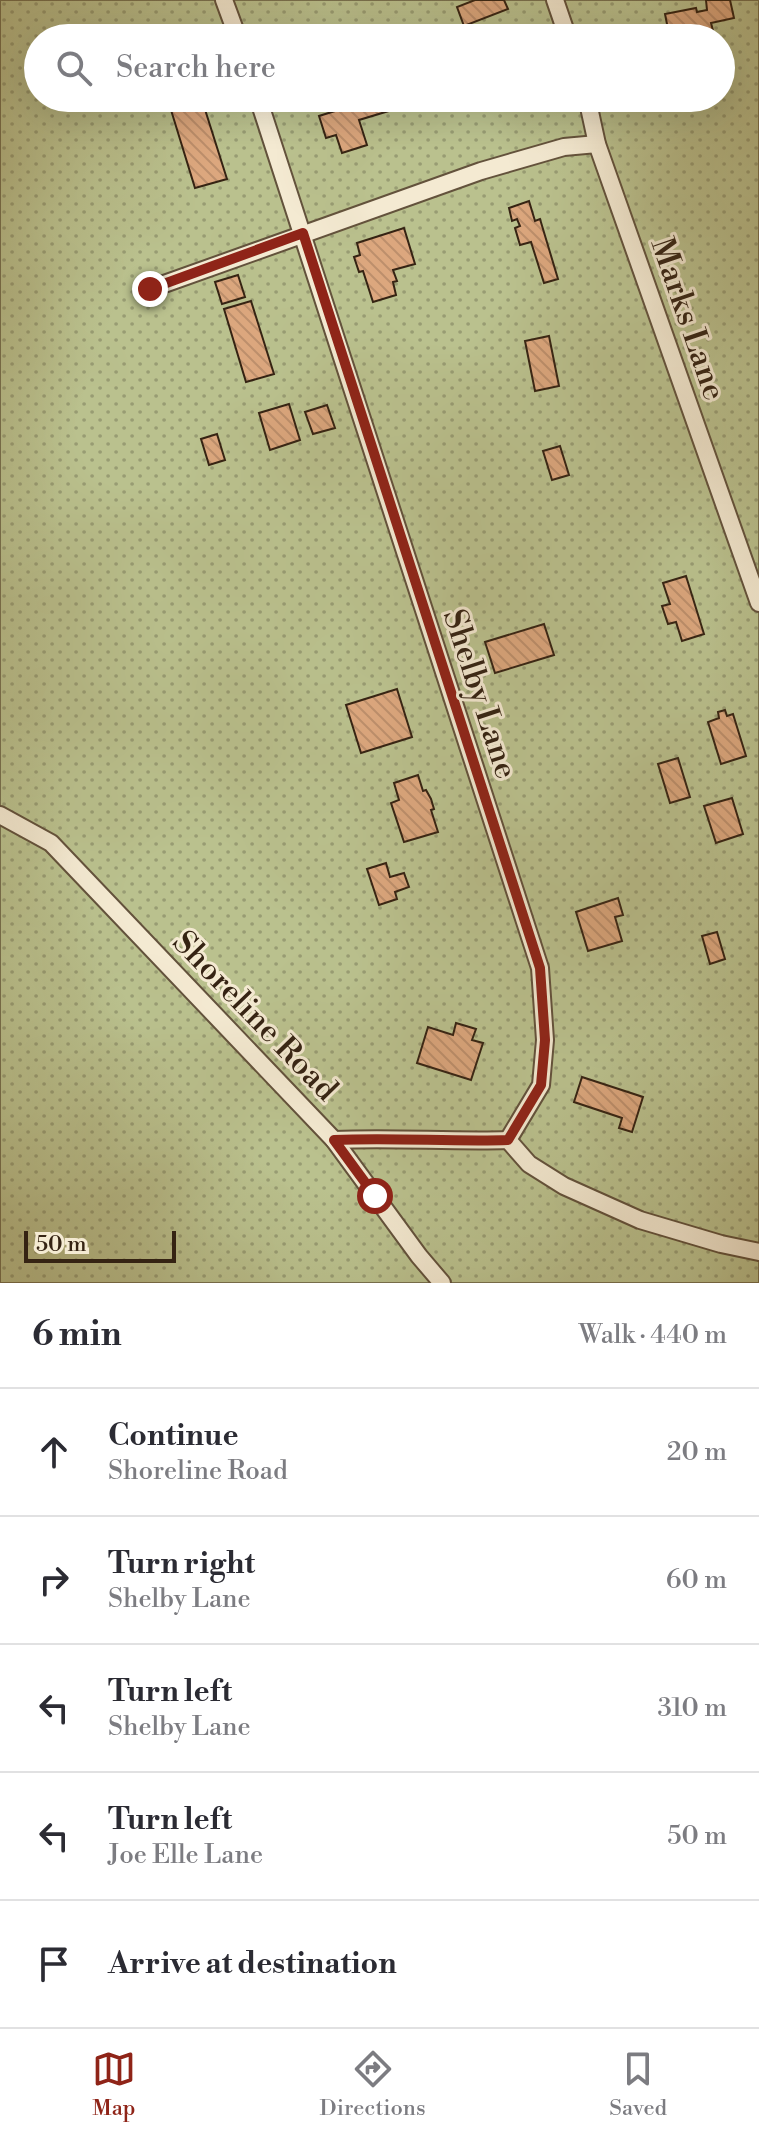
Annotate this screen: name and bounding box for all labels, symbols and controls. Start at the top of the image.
search box [24,24,735,112]
icon: search [52,46,96,90]
text: Search here [116,49,276,87]
street label: Marks Lane [642,233,734,405]
route end [132,271,168,307]
street label: Shelby Lane [434,604,526,784]
street label: Shoreline Road [164,923,346,1109]
route start [357,1178,393,1214]
scale bar [24,1227,176,1263]
text: 50 m [36,1231,87,1258]
text: 6 min [32,1314,122,1356]
text: Walk · 440 m [579,1319,727,1351]
text: Continue [108,1417,239,1455]
icon: ahead [32,1430,76,1474]
text: 20 m [667,1436,727,1468]
text: Shoreline Road [108,1455,288,1487]
text: Turn right [108,1545,255,1583]
icon: right [32,1558,76,1602]
text: 60 m [666,1564,727,1596]
text: Shelby Lane [108,1583,251,1615]
text: Turn left [108,1673,232,1711]
icon: left [32,1686,76,1730]
text: 310 m [658,1692,727,1724]
text: Shelby Lane [108,1711,251,1743]
text: Turn left [108,1801,232,1839]
icon: left [32,1814,76,1858]
text: 50 m [667,1820,727,1852]
text: Joe Elle Lane [108,1839,263,1871]
icon: arrive [32,1942,76,1986]
text: Arrive at destination [108,1945,397,1983]
tab: Map [92,2047,136,2122]
tab: Directions [320,2047,426,2122]
tab: Saved [609,2047,667,2122]

